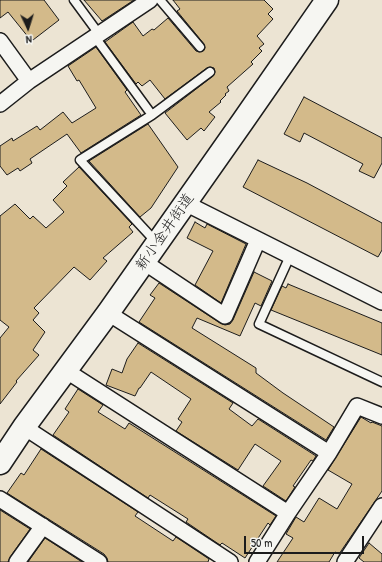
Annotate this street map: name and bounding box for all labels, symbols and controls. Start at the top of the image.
north arrow [8,8,48,48]
text: N [25,33,32,47]
street label: 新小金井街道 [132,190,198,274]
scale bar [246,528,366,554]
text: 50 m [251,534,272,551]

